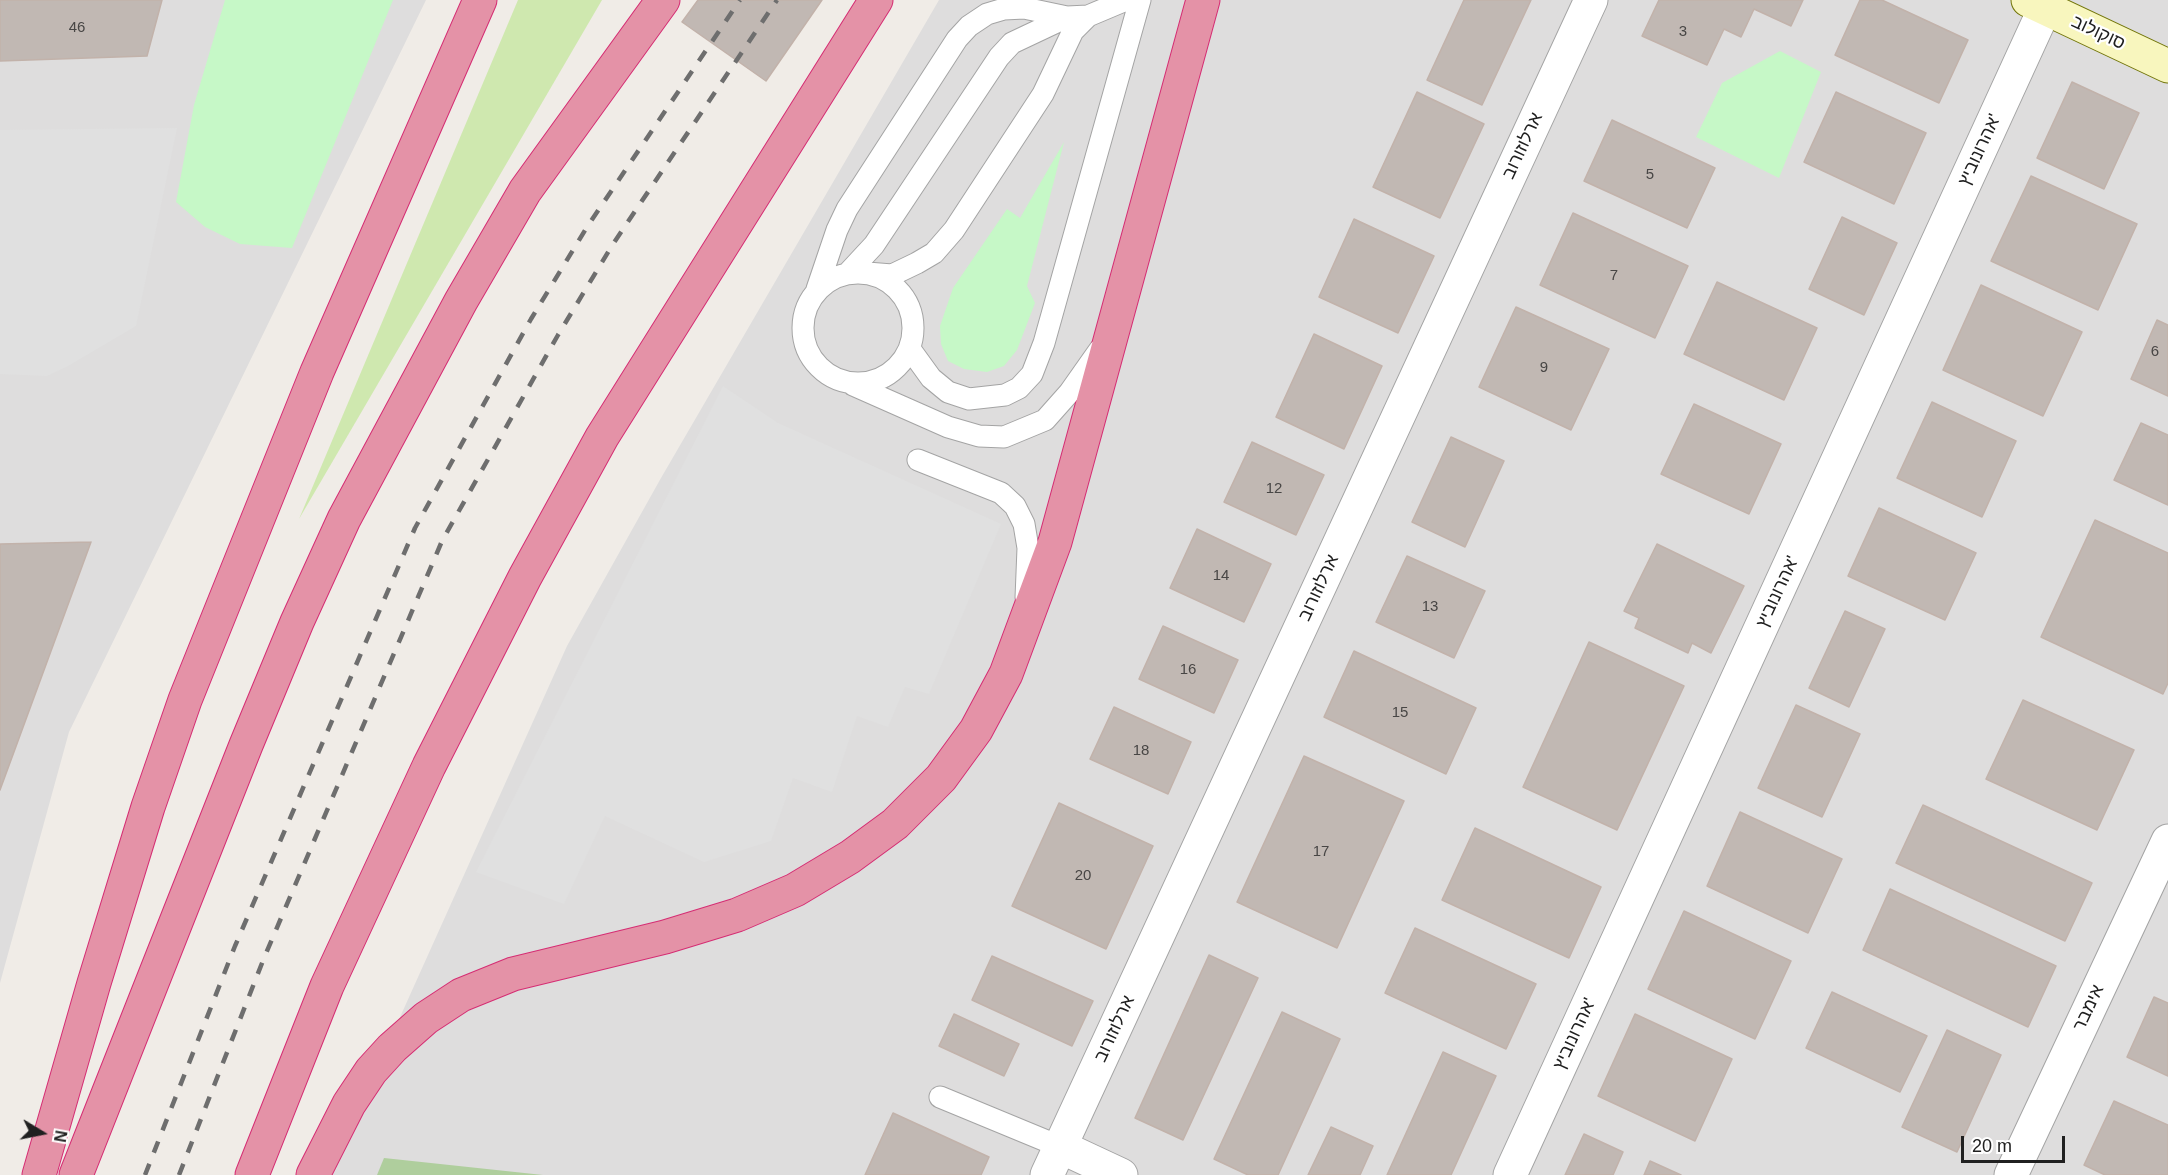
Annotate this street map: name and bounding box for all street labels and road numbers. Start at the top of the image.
street label: סוקולוב [2068,11,2128,55]
street label: ארלוזורוב [1498,109,1548,183]
street label: אהרונוביץ' [1954,111,2006,189]
street label: ארלוזורוב [1294,551,1344,625]
street label: אהרונוביץ' [1752,553,1804,631]
street label: אימבר [2069,982,2109,1034]
street label: ארלוזורוב [1090,992,1140,1066]
street label: אהרונוביץ' [1549,995,1601,1073]

